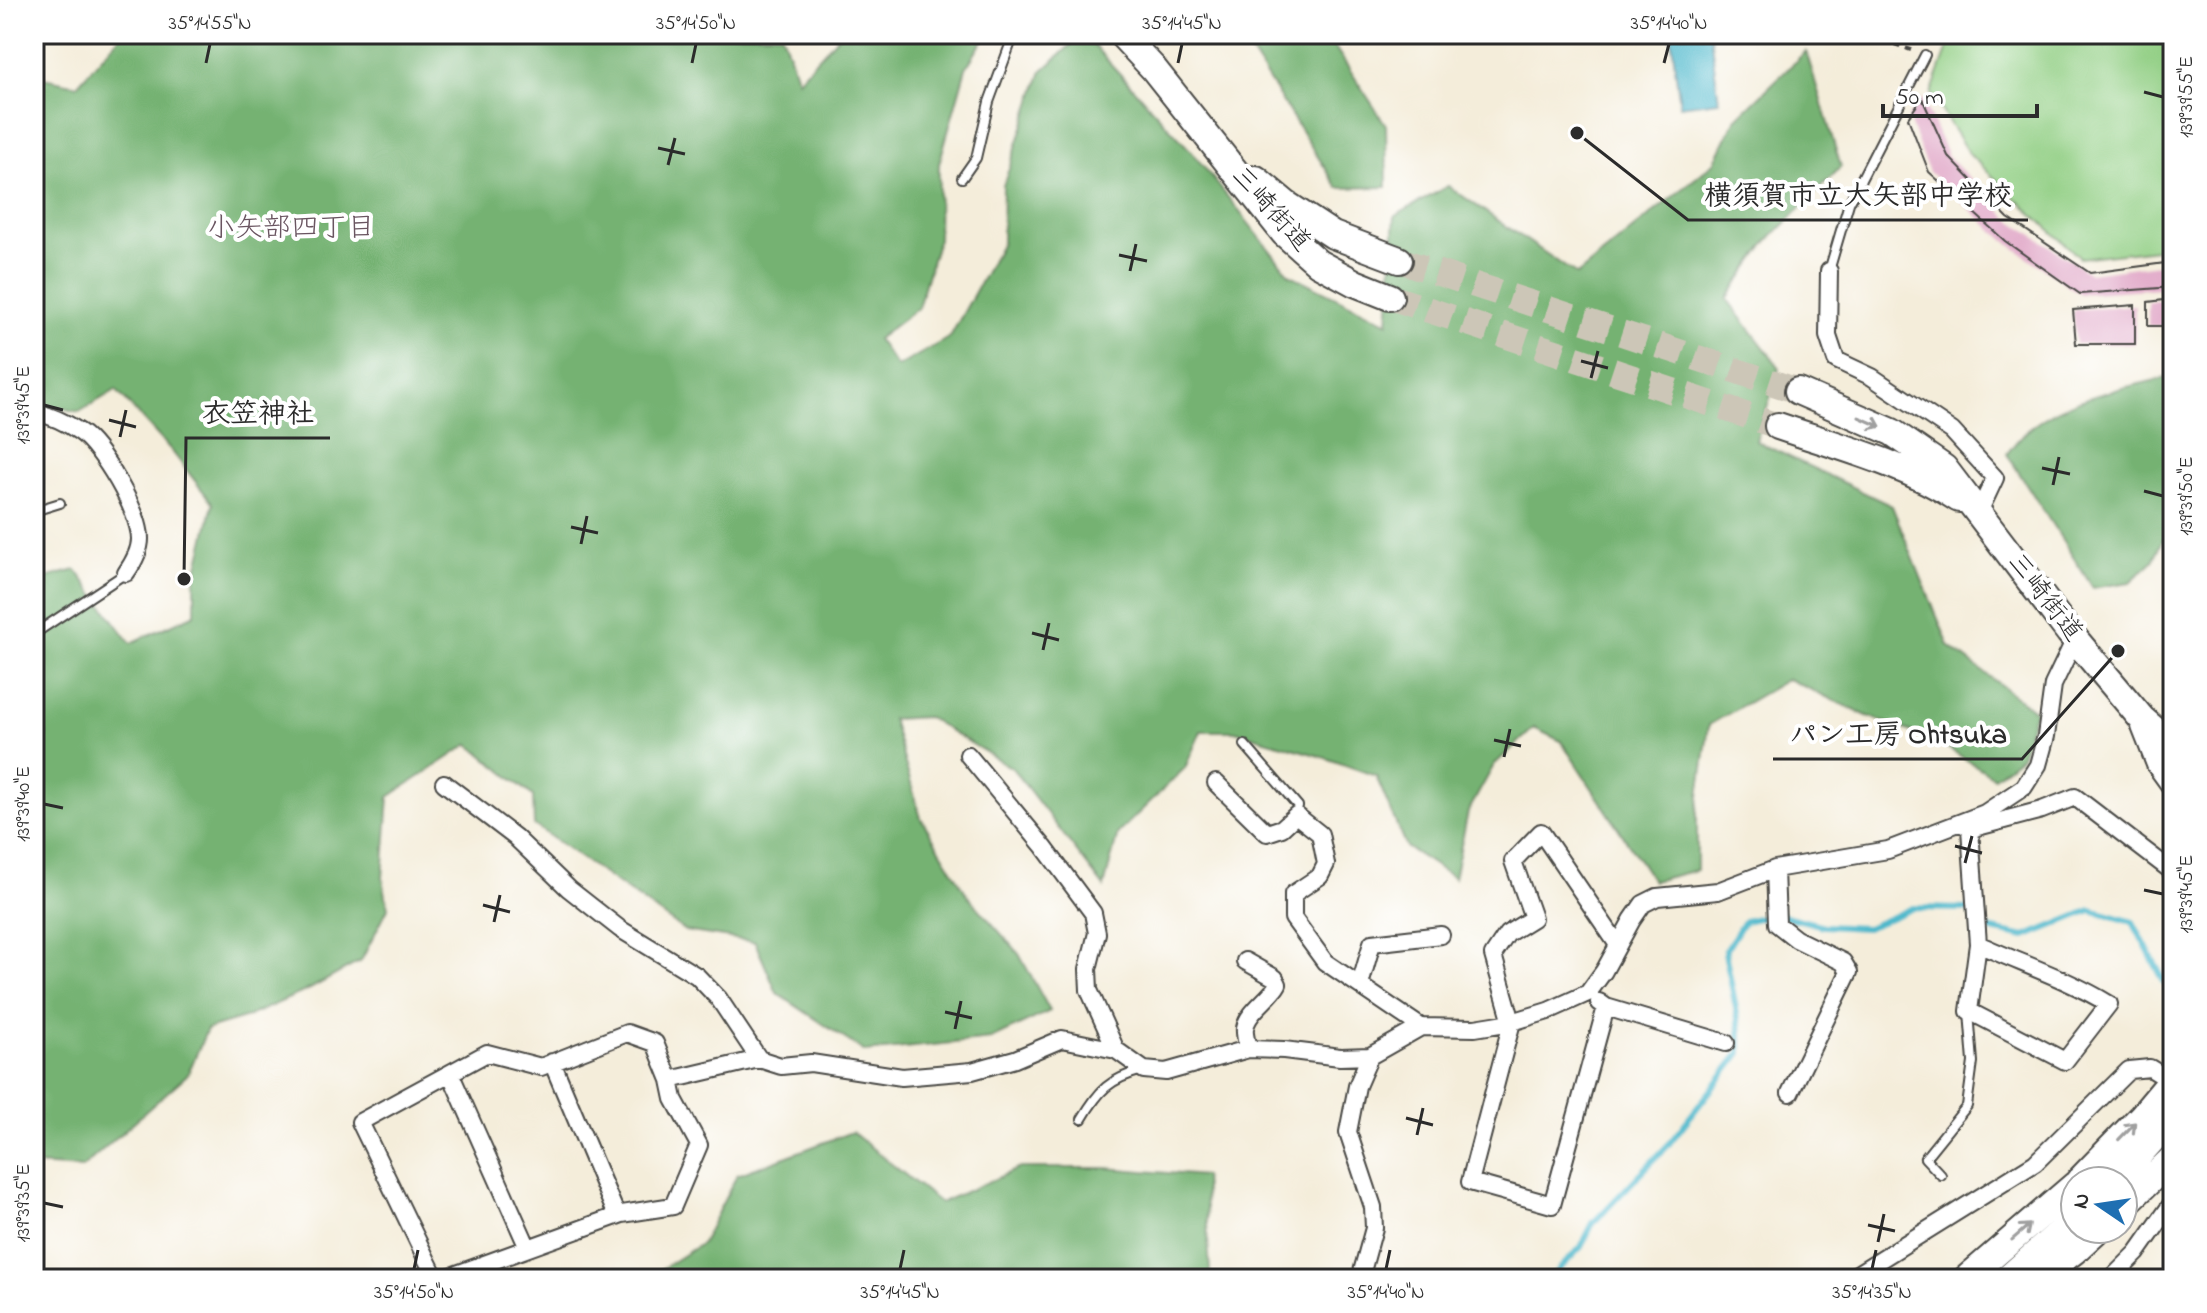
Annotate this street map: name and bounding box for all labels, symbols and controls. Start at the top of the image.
text: 35°14'55"N [169,10,251,39]
text: 35°14'50"N [656,10,736,39]
text: 35°14'45"N [1142,10,1222,39]
text: 35°14'40"N [1631,10,1707,39]
text: 139°39'55"E [2173,56,2202,138]
scale bar [1883,68,2037,118]
text: 50 m [1895,81,1944,116]
street label: 三崎街道 [1221,159,1319,261]
callout: 横須賀市立大矢部中学校 [1688,168,2028,220]
text: 横須賀市立大矢部中学校 [1704,177,2012,218]
district label: 小矢部四丁目 [207,209,375,250]
text: 139°39'45"E [10,366,39,444]
callout: 衣笠神社 [186,386,330,438]
text: 衣笠神社 [202,395,314,436]
one-way arrow [1857,416,1881,431]
text: 139°39'50"E [2173,456,2202,536]
street label: 三崎街道 [1997,545,2091,651]
callout: パン工房 Ohtsuka [1773,707,2022,759]
text: パン工房 Ohtsuka [1789,716,2007,757]
text: 139°39'40"E [10,766,39,842]
text: 139°39'45"E [2173,855,2202,933]
one-way arrow [2117,1122,2136,1141]
text: 139°39'35"E [10,1164,39,1242]
north arrow [2059,1165,2139,1245]
text: N [2065,1190,2100,1212]
one-way arrow [2011,1224,2031,1242]
text: 35°14'50"N [374,1279,454,1308]
text: 35°14'45"N [860,1279,940,1308]
text: 35°14'40"N [1348,1279,1424,1308]
text: 35°14'35"N [1832,1279,1912,1308]

